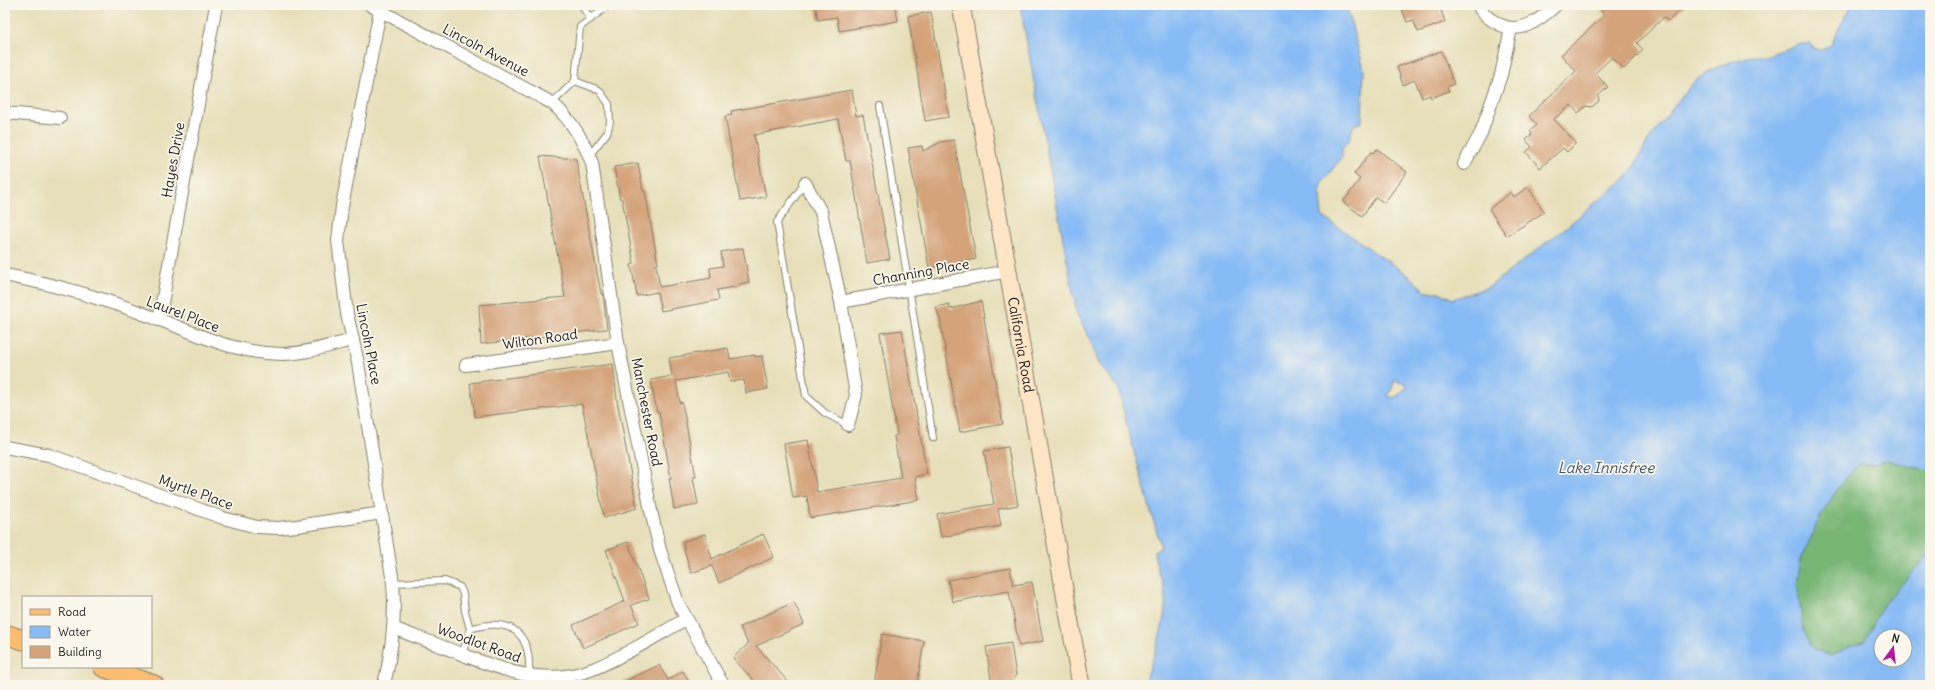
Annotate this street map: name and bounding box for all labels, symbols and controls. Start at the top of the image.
street label: Lincoln Avenue [440,20,532,80]
street label: Hayes Drive [158,121,188,199]
street label: Channing Place [871,255,971,289]
street label: Laurel Place [144,292,222,336]
street label: California Road [1004,295,1038,394]
street label: Lincoln Place [352,302,386,386]
street label: Wilton Road [501,325,579,353]
street label: Manchester Road [628,356,666,468]
water label: Lake Innisfree [1558,458,1655,477]
street label: Myrtle Place [156,470,236,514]
legend [22,596,152,668]
text: Road [58,604,86,619]
street label: Woodlot Road [435,619,523,667]
text: Water [58,624,91,639]
north arrow [1873,628,1913,668]
text: N [1890,631,1901,646]
text: Building [58,644,102,659]

